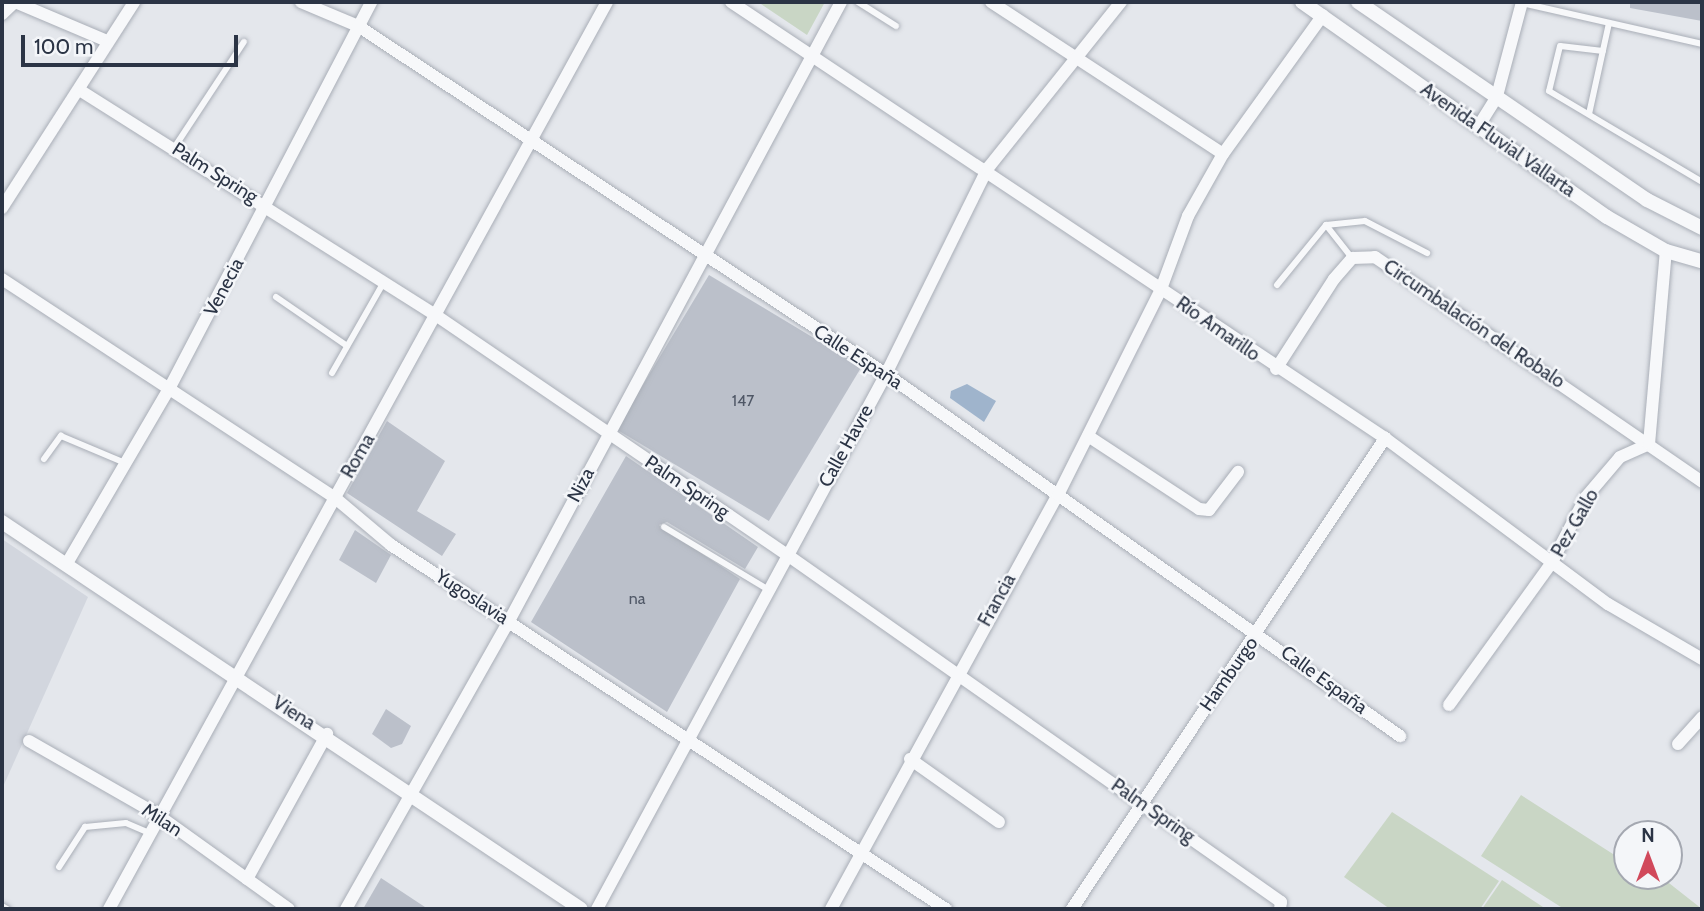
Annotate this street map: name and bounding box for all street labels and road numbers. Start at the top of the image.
street label: Avenida Fluvial Vallarta [1416,78,1580,202]
street label: Palm Spring [168,138,262,208]
street label: Venecia [199,254,249,320]
street label: Circumbalación del Robalo [1379,255,1569,393]
street label: Río Amarillo [1172,292,1264,366]
street label: Calle España [809,320,907,394]
street label: Calle Havre [814,401,878,491]
street label: Roma [336,430,380,482]
street label: Palm Spring [640,450,734,524]
street label: Niza [563,464,599,506]
street label: Pez Gallo [1546,485,1604,561]
street label: Yugoslavia [431,565,513,629]
street label: Francia [973,570,1021,630]
street label: Hamburgo [1195,633,1263,715]
street label: Calle España [1276,641,1372,719]
street label: Viena [268,691,320,735]
street label: Palm Spring [1107,774,1199,848]
street label: Milan [138,799,186,841]

